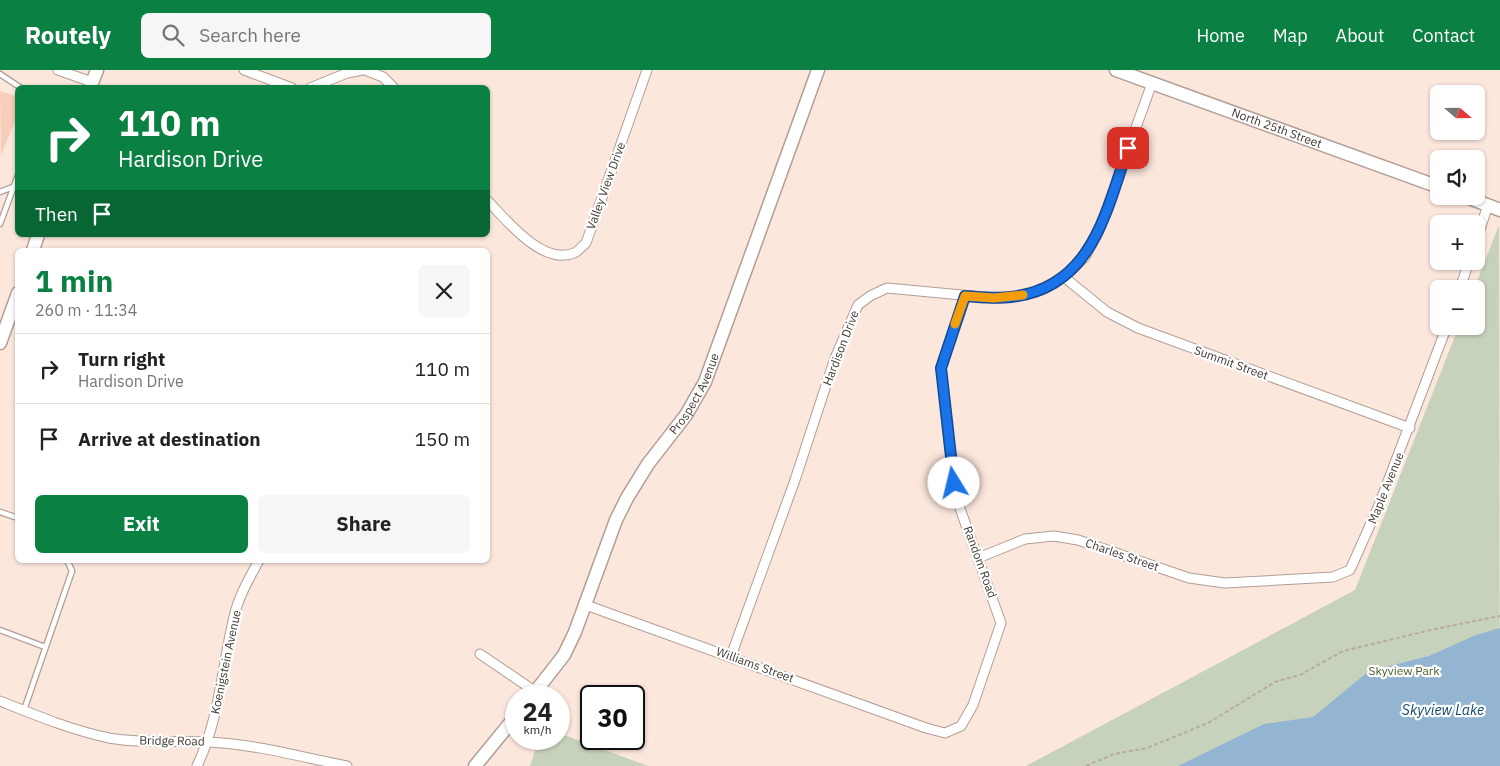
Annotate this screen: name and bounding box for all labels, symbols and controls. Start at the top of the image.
search box [141,13,491,58]
text: Routely [25,19,111,51]
icon: search [159,21,187,49]
text: Search here [199,23,301,47]
text: Home [1197,24,1245,47]
text: Map [1273,24,1308,47]
text: About [1336,24,1384,47]
text: Contact [1412,24,1475,47]
north arrow [1430,85,1485,140]
map controls [1430,85,1485,335]
text: 110 m [118,100,221,146]
icon: right [35,105,100,170]
street label: North 25th Street [1230,105,1324,151]
pin [1107,127,1149,169]
icon: arrive [1114,134,1142,162]
street label: Valley View Drive [583,140,628,232]
text: Hardison Drive [118,144,263,173]
button: sound [1430,150,1485,205]
icon: arrive [88,200,116,228]
text: Then [35,202,78,226]
button: + [1430,215,1485,270]
text: 1 min [35,261,113,300]
button: close [418,265,470,317]
button: − [1430,280,1485,335]
text: 260 m · 11:34 [35,300,137,320]
street label: Hardison Drive [819,308,862,388]
street label: Summit Street [1192,342,1270,383]
text: Turn right [78,347,165,371]
street label: Prospect Avenue [666,351,722,437]
icon: right [35,355,63,383]
text: 110 m [415,357,470,381]
text: Hardison Drive [78,371,184,391]
icon: arrive [35,425,63,453]
text: Arrive at destination [78,427,261,451]
text: 150 m [415,427,470,451]
street label: Maple Avenue [1364,449,1407,526]
position arrow [927,456,979,508]
button: Exit [35,495,248,553]
button: Share [258,495,470,553]
street label: Random Road [961,524,1000,600]
street label: Charles Street [1084,535,1161,574]
street label: Koenigstein Avenue [207,608,244,715]
street label: Williams Street [714,644,796,686]
park label: Skyview Park [1368,663,1440,678]
speed limit sign: 30 [580,685,645,750]
text: 24 [522,695,553,728]
water label: Skyview Lake [1402,701,1484,719]
text: km/h [523,722,552,737]
street label: Bridge Road [139,732,205,749]

